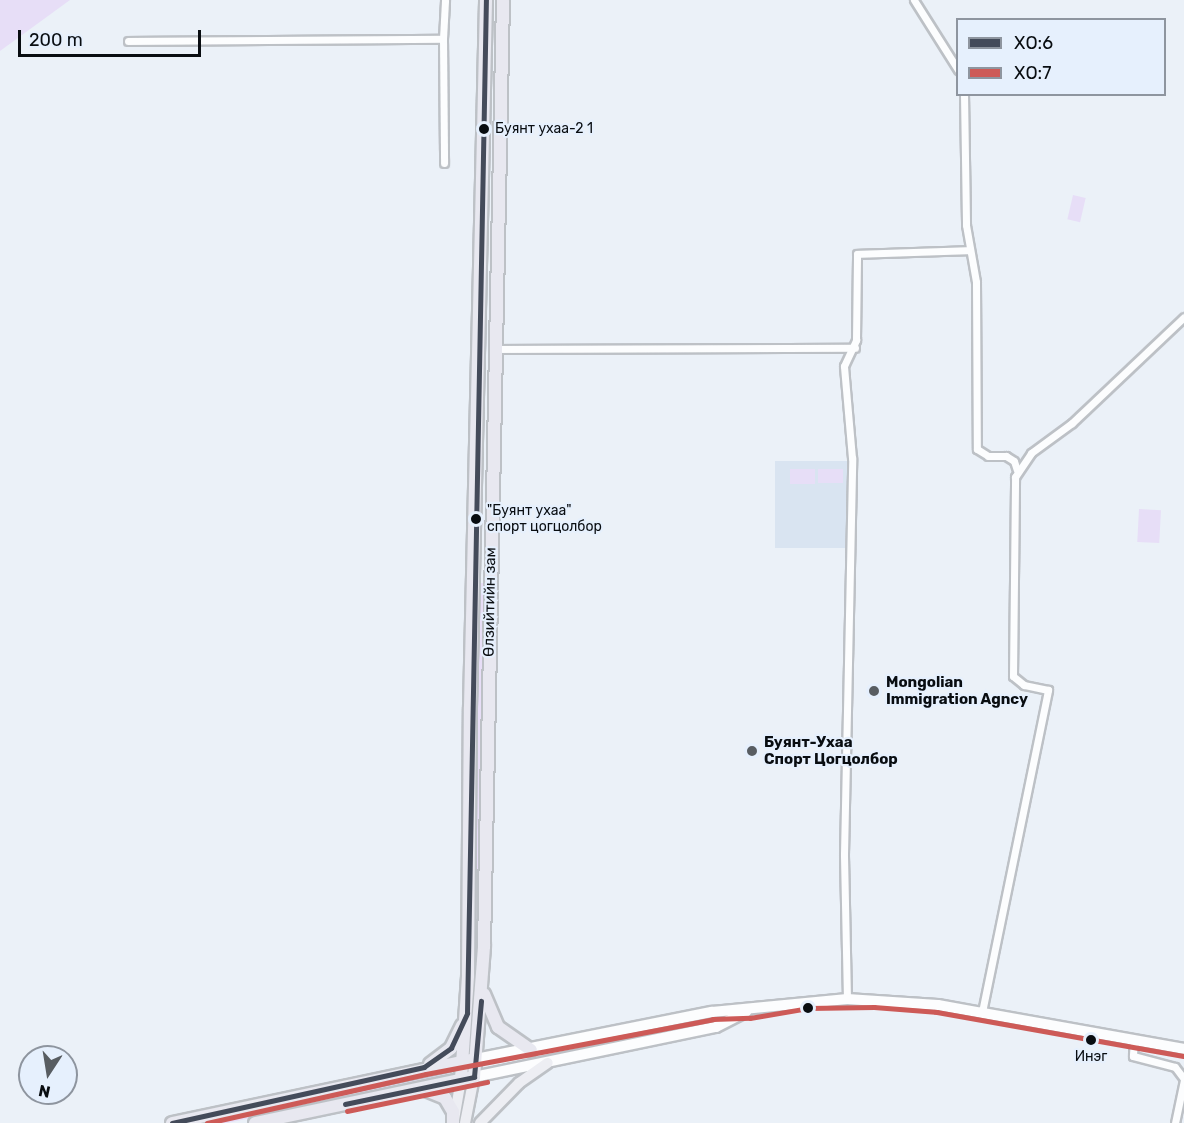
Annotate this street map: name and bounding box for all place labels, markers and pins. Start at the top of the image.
place label: Буянт ухаа-2 1 [495,121,593,137]
marker: Буянт ухаа-2 1 [478,123,490,135]
place label: "Буянт ухаа" спорт цогцолбор [487,503,602,536]
marker: "Буянт ухаа" спорт цогцолбор [470,513,482,525]
place label: Mongolian Immigration Agncy [886,673,1028,708]
marker: Mongolian Immigration Agncy [867,684,881,698]
place label: Буянт-Ухаа Спорт Цогцолбор [764,733,898,768]
marker: Буянт-Ухаа Спорт Цогцолбор [745,744,759,758]
unlabelled marker [802,1002,814,1014]
marker: Инэг [1085,1034,1097,1046]
place label: Инэг [1075,1049,1107,1065]

